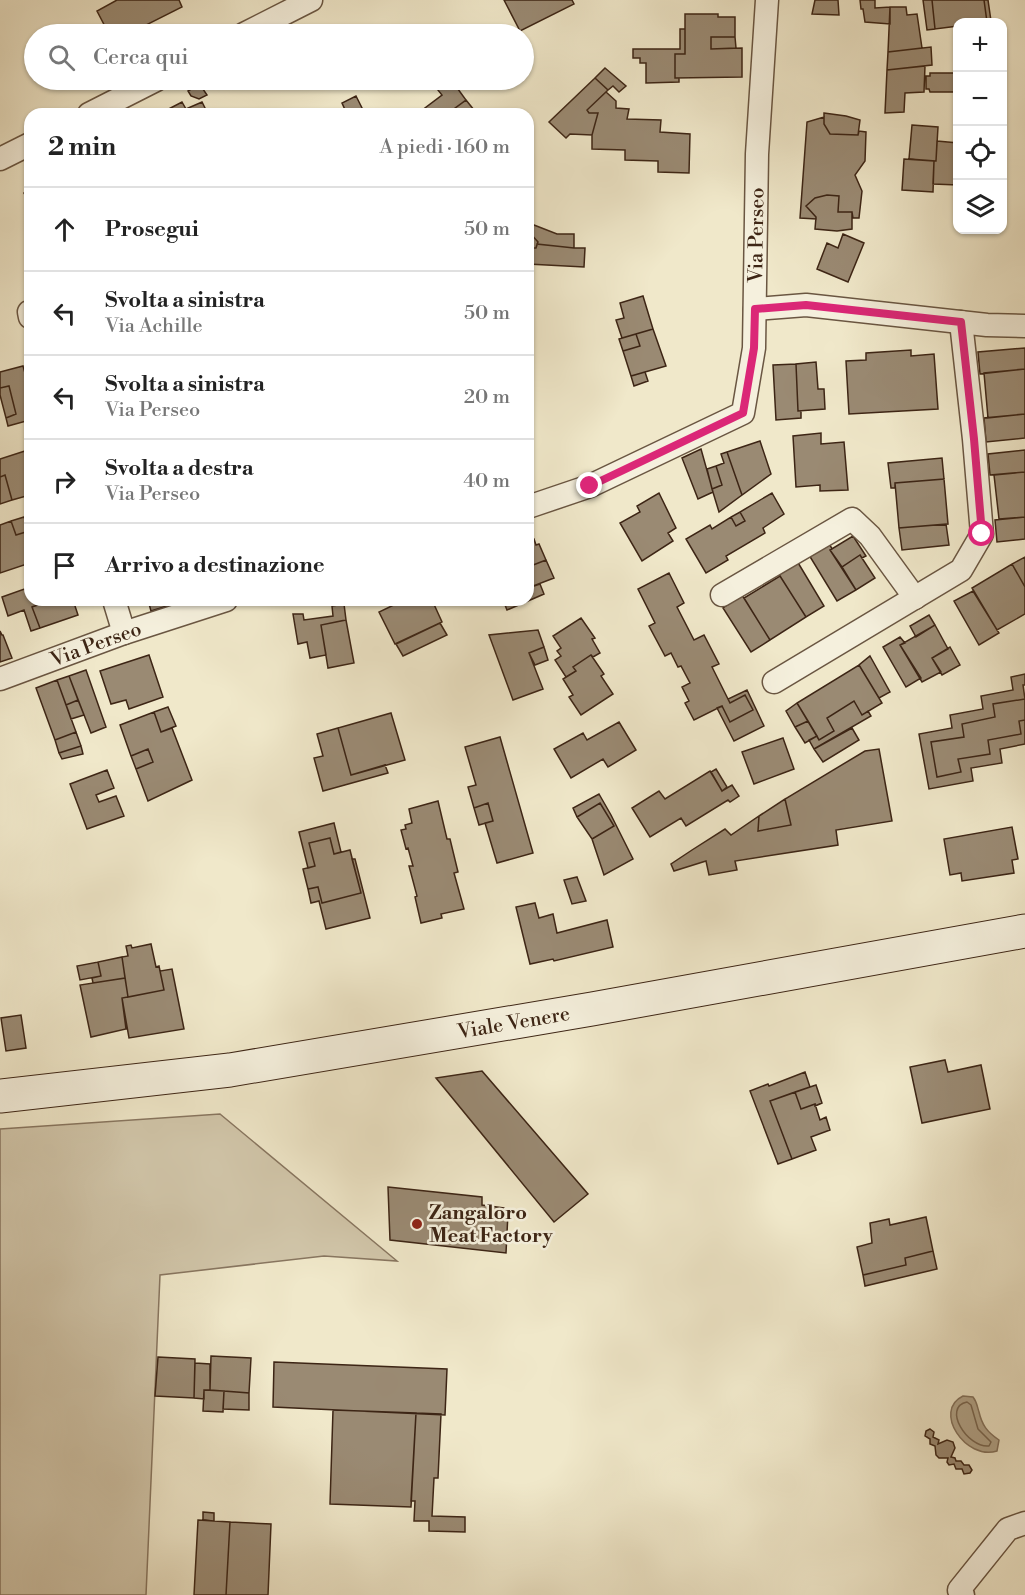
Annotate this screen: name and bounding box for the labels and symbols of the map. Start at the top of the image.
street label: Via Perseo [744,187,770,284]
route end [576,472,602,498]
route start [968,520,994,546]
street label: Via Perseo [46,617,145,674]
street label: Viale Venere [455,1002,572,1046]
place label: Zangaloro Meat Factory [429,1201,554,1249]
marker: Zangaloro Meat Factory [410,1217,424,1231]

